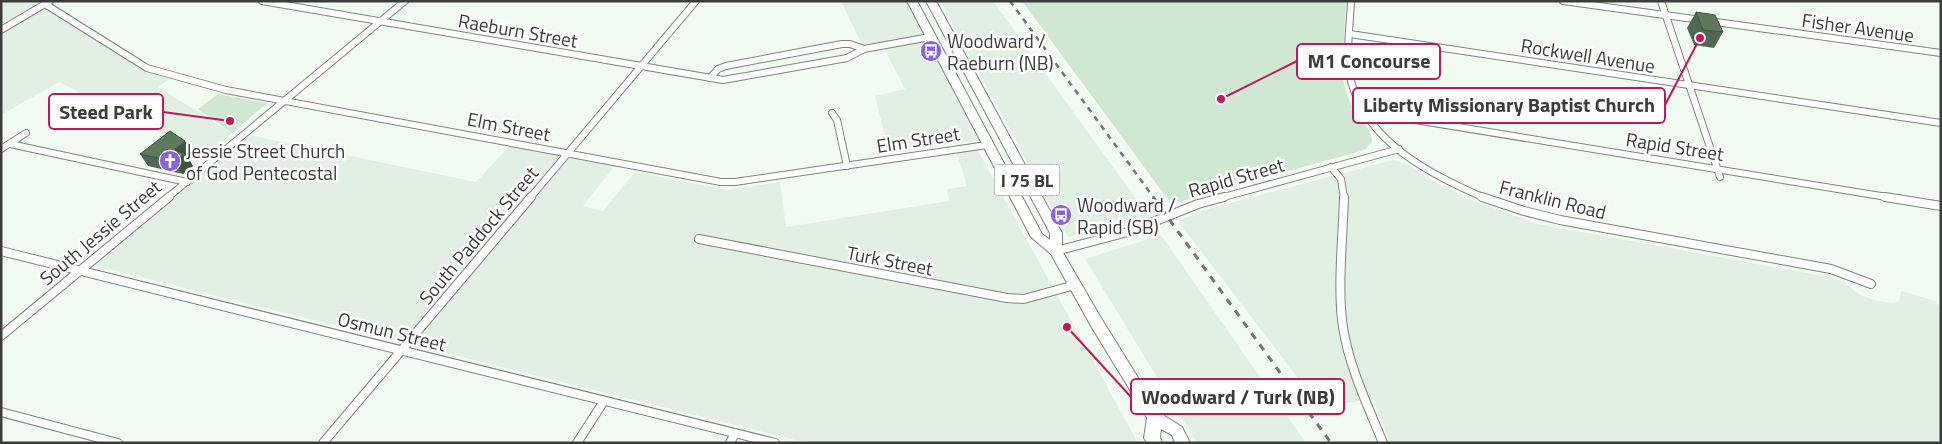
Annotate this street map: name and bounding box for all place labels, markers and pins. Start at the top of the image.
place label: Woodward / Raeburn (NB) [947,26,1053,77]
bus stop icon: Woodward / Raeburn (NB) [919,39,943,63]
callout: M1 Concourse [1297,44,1440,79]
callout: Liberty Missionary Baptist Church [1353,88,1665,123]
callout: Steed Park [49,94,163,129]
place label: Jessie Street Church of God Pentecostal [186,136,345,187]
church icon: Jessie Street Church of God Pentecostal [158,149,182,173]
place label: Woodward / Rapid (SB) [1077,190,1176,241]
bus stop icon: Woodward / Rapid (SB) [1049,203,1073,227]
callout: Woodward / Turk (NB) [1131,379,1344,414]

